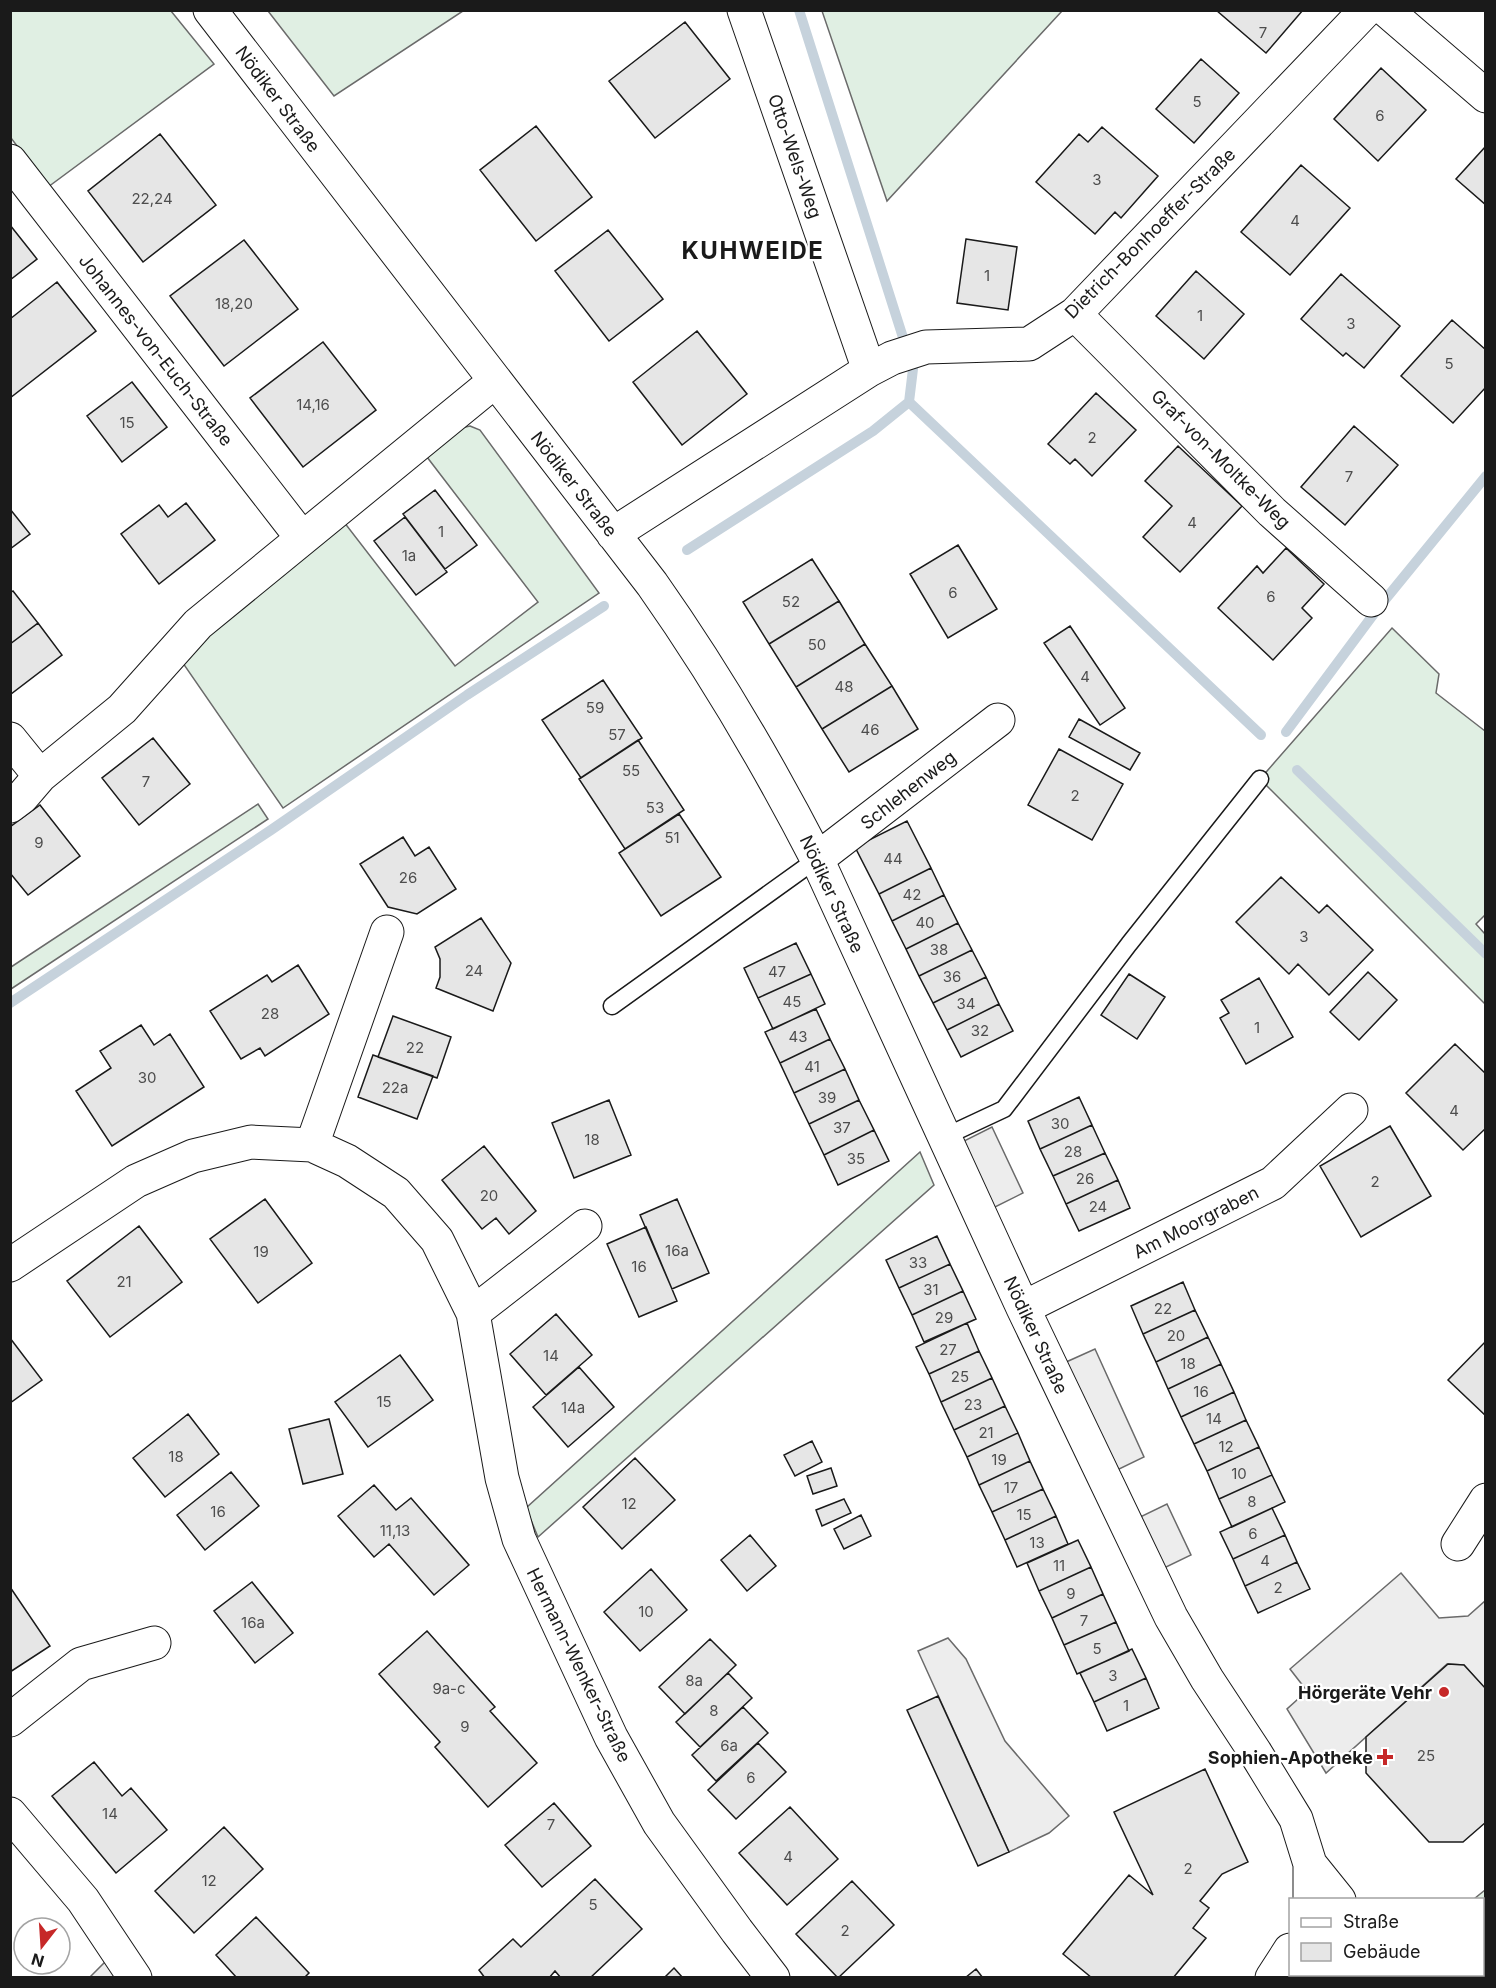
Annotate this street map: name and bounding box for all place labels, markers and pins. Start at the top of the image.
place label: Hörgeräte Vehr [1298,1682,1432,1703]
marker: Hörgeräte Vehr [1437,1685,1451,1699]
place label: Sophien-Apotheke [1208,1747,1373,1768]
marker: Sophien-Apotheke [1378,1750,1392,1764]

